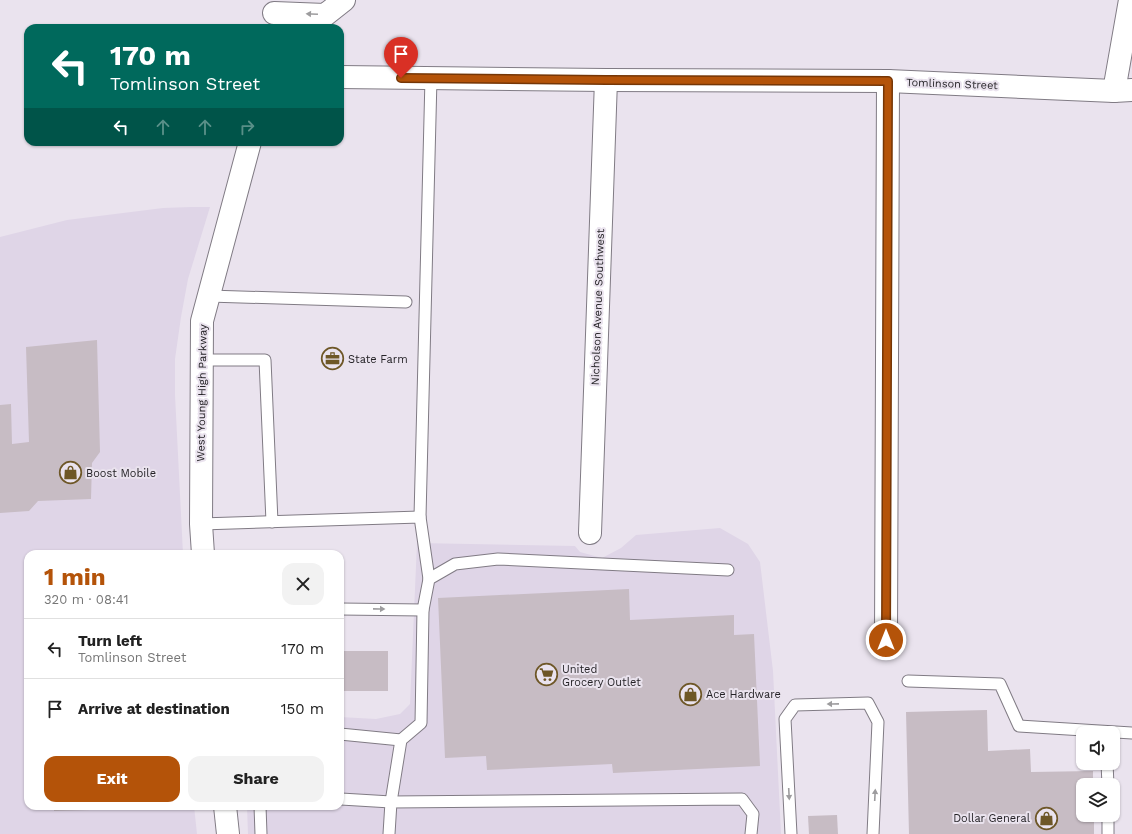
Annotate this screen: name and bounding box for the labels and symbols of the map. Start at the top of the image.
one-way arrow [306,11,318,18]
pin [384,37,418,78]
street label: Tomlinson Street [906,76,998,92]
street label: Nicholson Avenue Southwest [589,228,607,386]
street label: West Young High Parkway [194,324,210,462]
office icon: State Farm [319,346,345,372]
place label: State Farm [348,353,408,366]
shop icon: Boost Mobile [57,460,83,486]
place label: Boost Mobile [86,467,156,480]
one-way arrow [373,606,386,612]
position arrow [865,619,907,661]
supermarket icon: United Grocery Outlet [533,662,559,688]
place label: United Grocery Outlet [562,663,641,689]
shop icon: Ace Hardware [677,681,703,707]
place label: Ace Hardware [706,688,781,701]
one-way arrow [826,701,839,707]
one-way arrow [786,788,792,801]
one-way arrow [872,788,878,801]
shop icon: Dollar General [1033,805,1059,831]
place label: Dollar General [953,812,1031,825]

